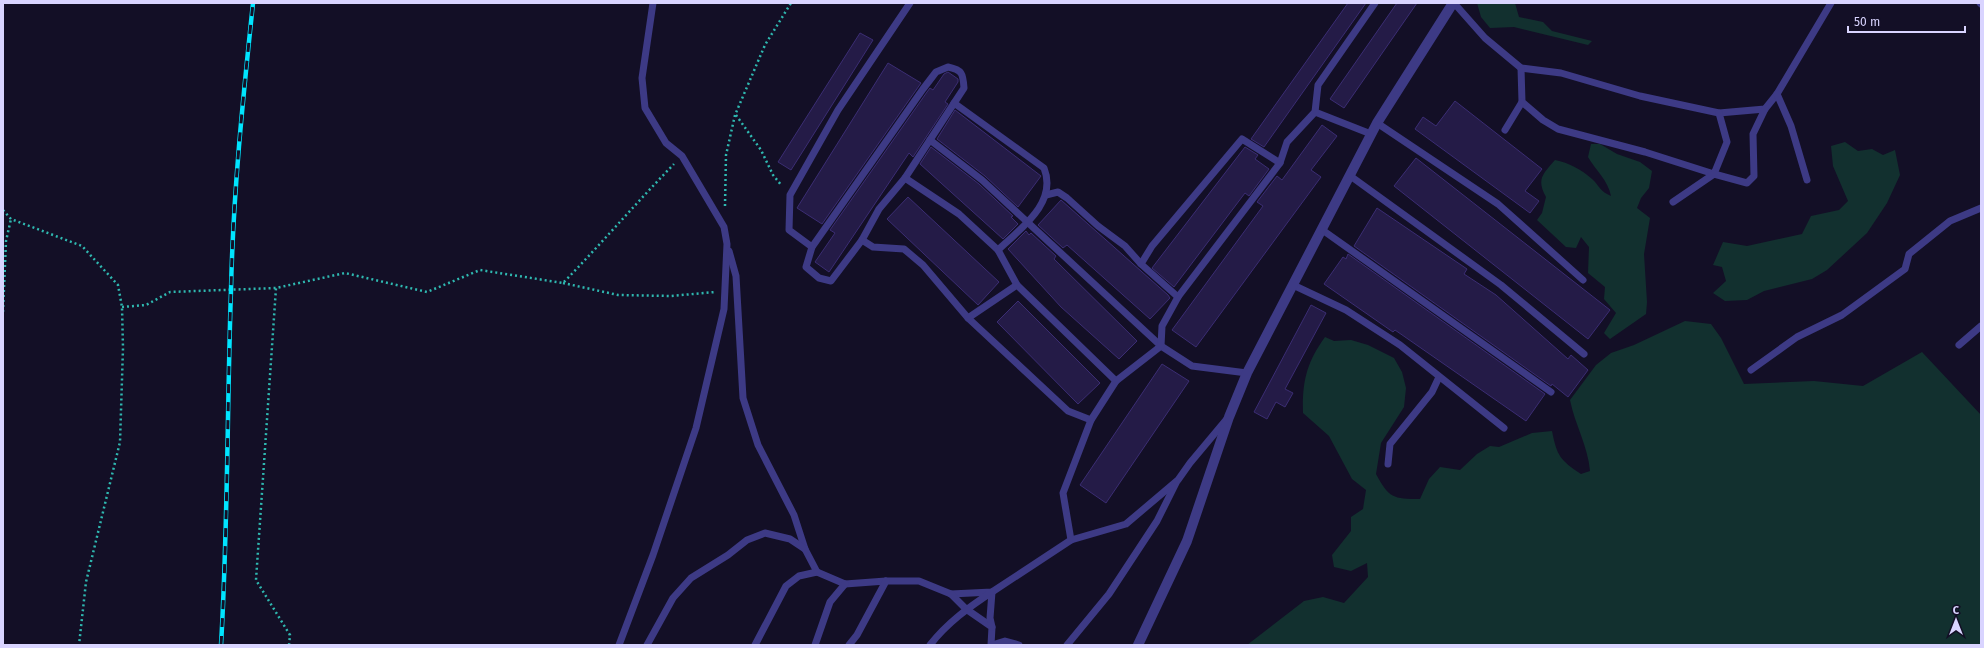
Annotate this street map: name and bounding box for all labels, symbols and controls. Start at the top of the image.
scale bar [1848,8,1965,34]
text: 50 m [1854,15,1880,29]
north arrow [1936,600,1976,640]
text: С [1953,604,1960,617]

